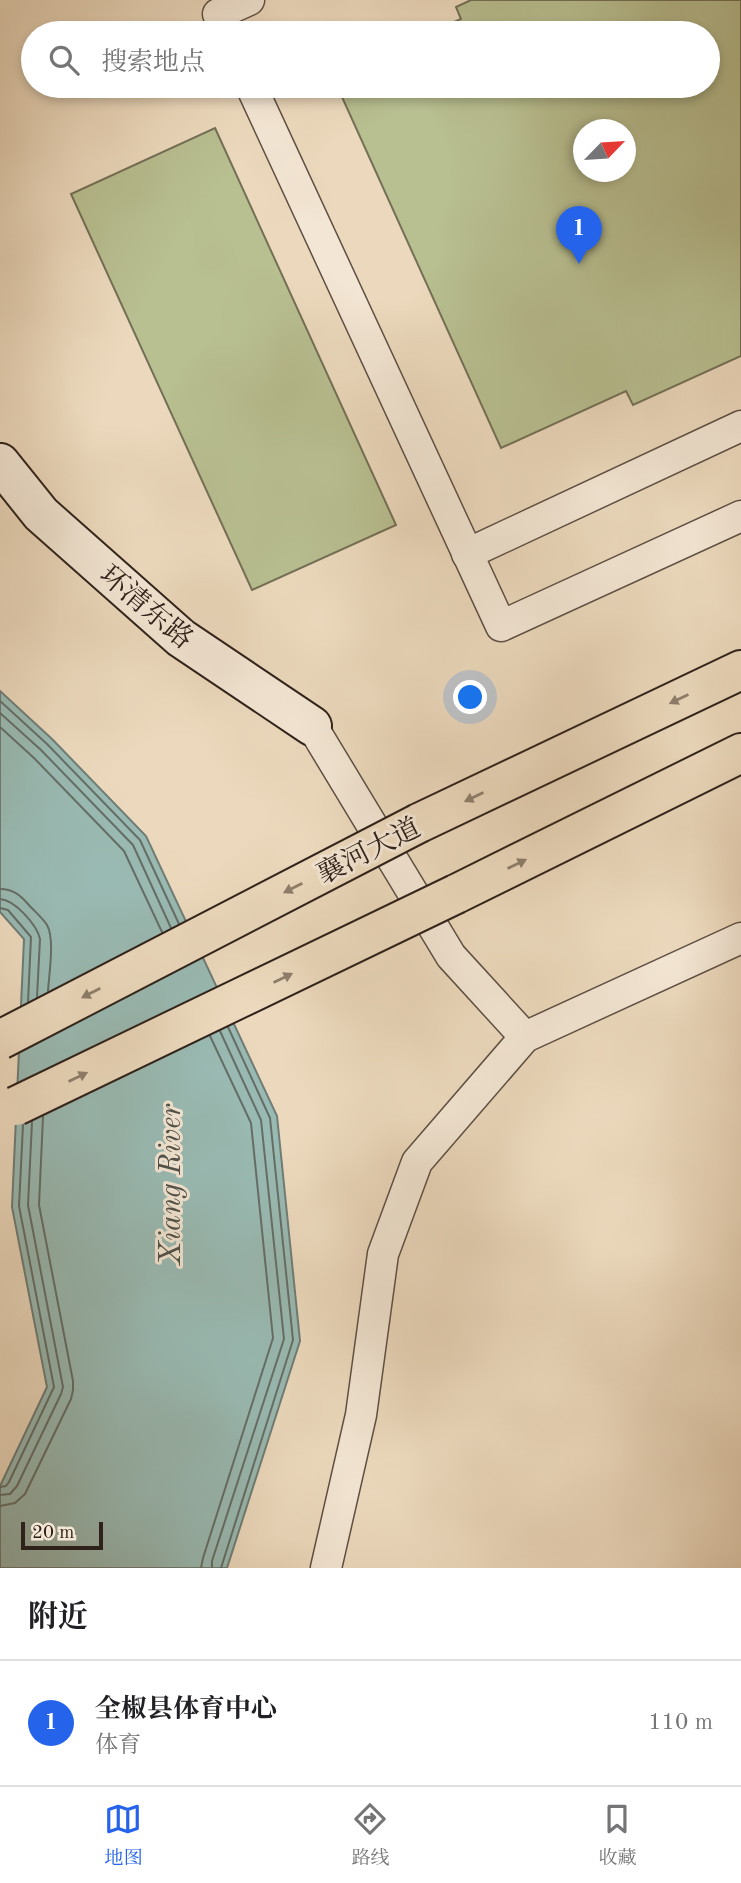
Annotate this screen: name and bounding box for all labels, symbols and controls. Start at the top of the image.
search box [21,21,720,98]
icon: search [45,41,83,79]
text: 搜索地点 [101,50,205,76]
north arrow [573,119,636,182]
pin: 1 [556,206,602,264]
street label: 环清东路 [93,559,199,655]
your location [453,680,487,714]
one-way arrow [669,693,689,705]
one-way arrow [464,791,484,803]
street label: 襄河大道 [312,812,426,891]
one-way arrow [507,858,527,869]
one-way arrow [283,883,303,894]
one-way arrow [273,972,293,983]
one-way arrow [81,987,101,999]
one-way arrow [68,1071,88,1082]
water label: Xiang River [157,1103,187,1266]
scale bar [21,1519,103,1551]
text: 20 m [32,1524,74,1543]
text: 附近 [28,1603,88,1633]
text: 全椒县体育中心 [95,1697,277,1723]
text: 1 [44,1711,58,1734]
text: 110 m [648,1711,713,1734]
text: 体育 [95,1734,141,1757]
tab: 地图 [104,1800,143,1871]
tab: 路线 [351,1800,390,1871]
tab: 收藏 [598,1800,637,1871]

